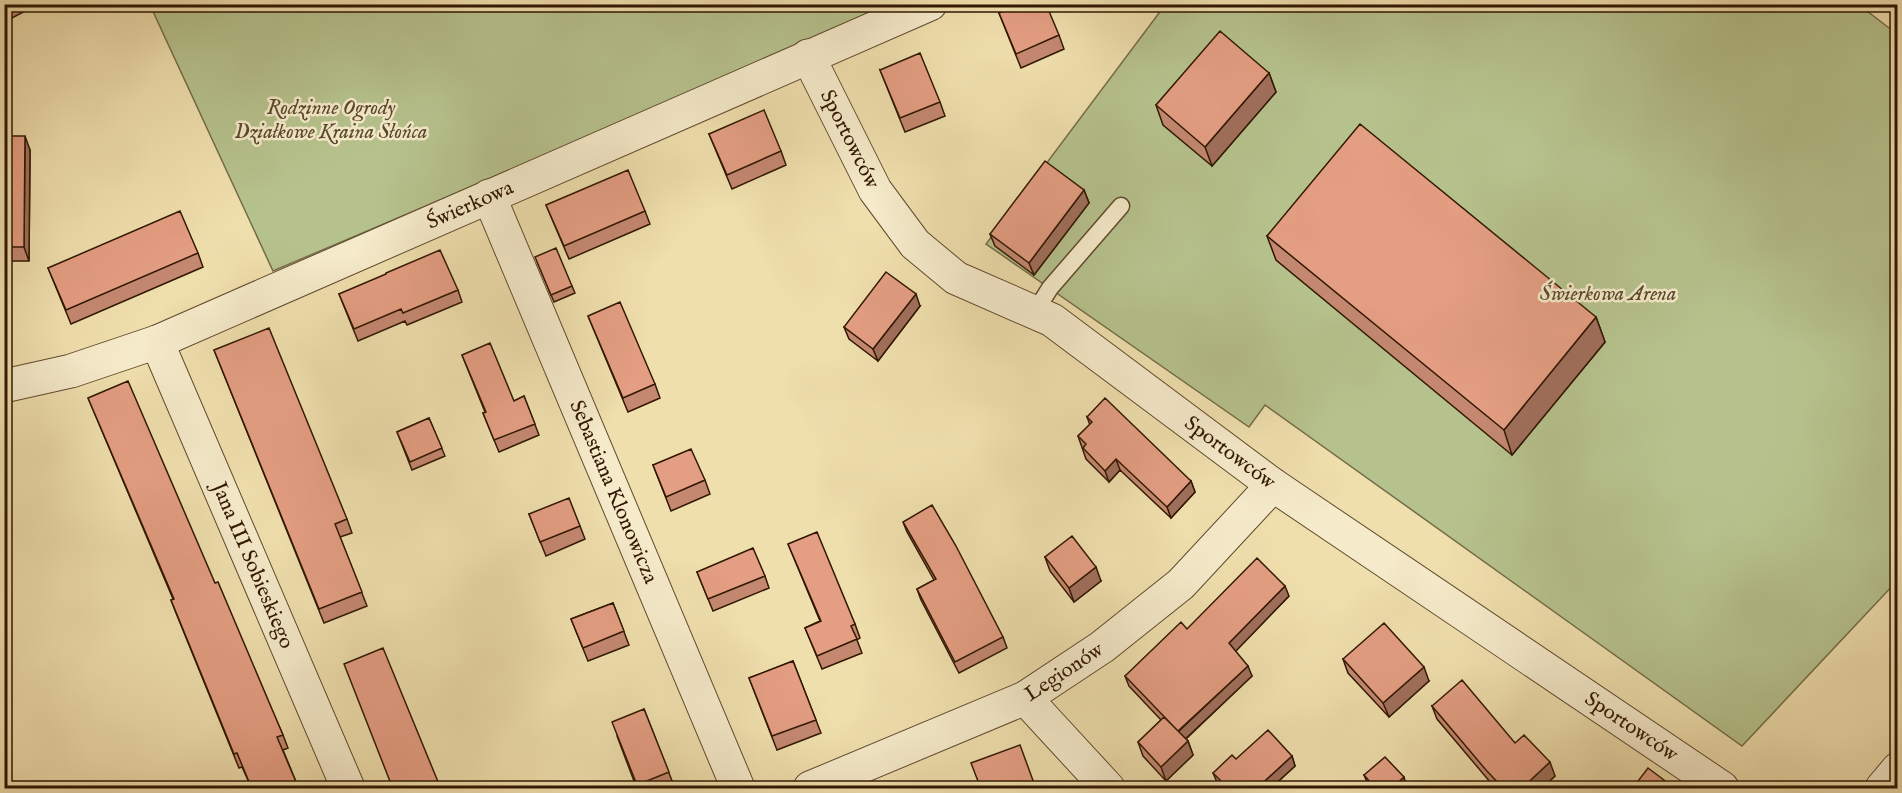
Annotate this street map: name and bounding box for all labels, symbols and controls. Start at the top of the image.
street label: Sportowców [814,85,886,194]
park label: Rodzinne Ogrody Działkowe Kraina Słońca [235,95,427,146]
street label: Świerkowa [422,174,518,236]
park label: Świerkowa Arena [1540,280,1676,308]
street label: Sebastiana Klonowicza [563,396,664,589]
street label: Sportowców [1179,410,1282,496]
street label: Jana III Sobieskiego [204,476,300,653]
street label: Legionów [1020,636,1110,708]
street label: Sportowców [1579,686,1684,769]

